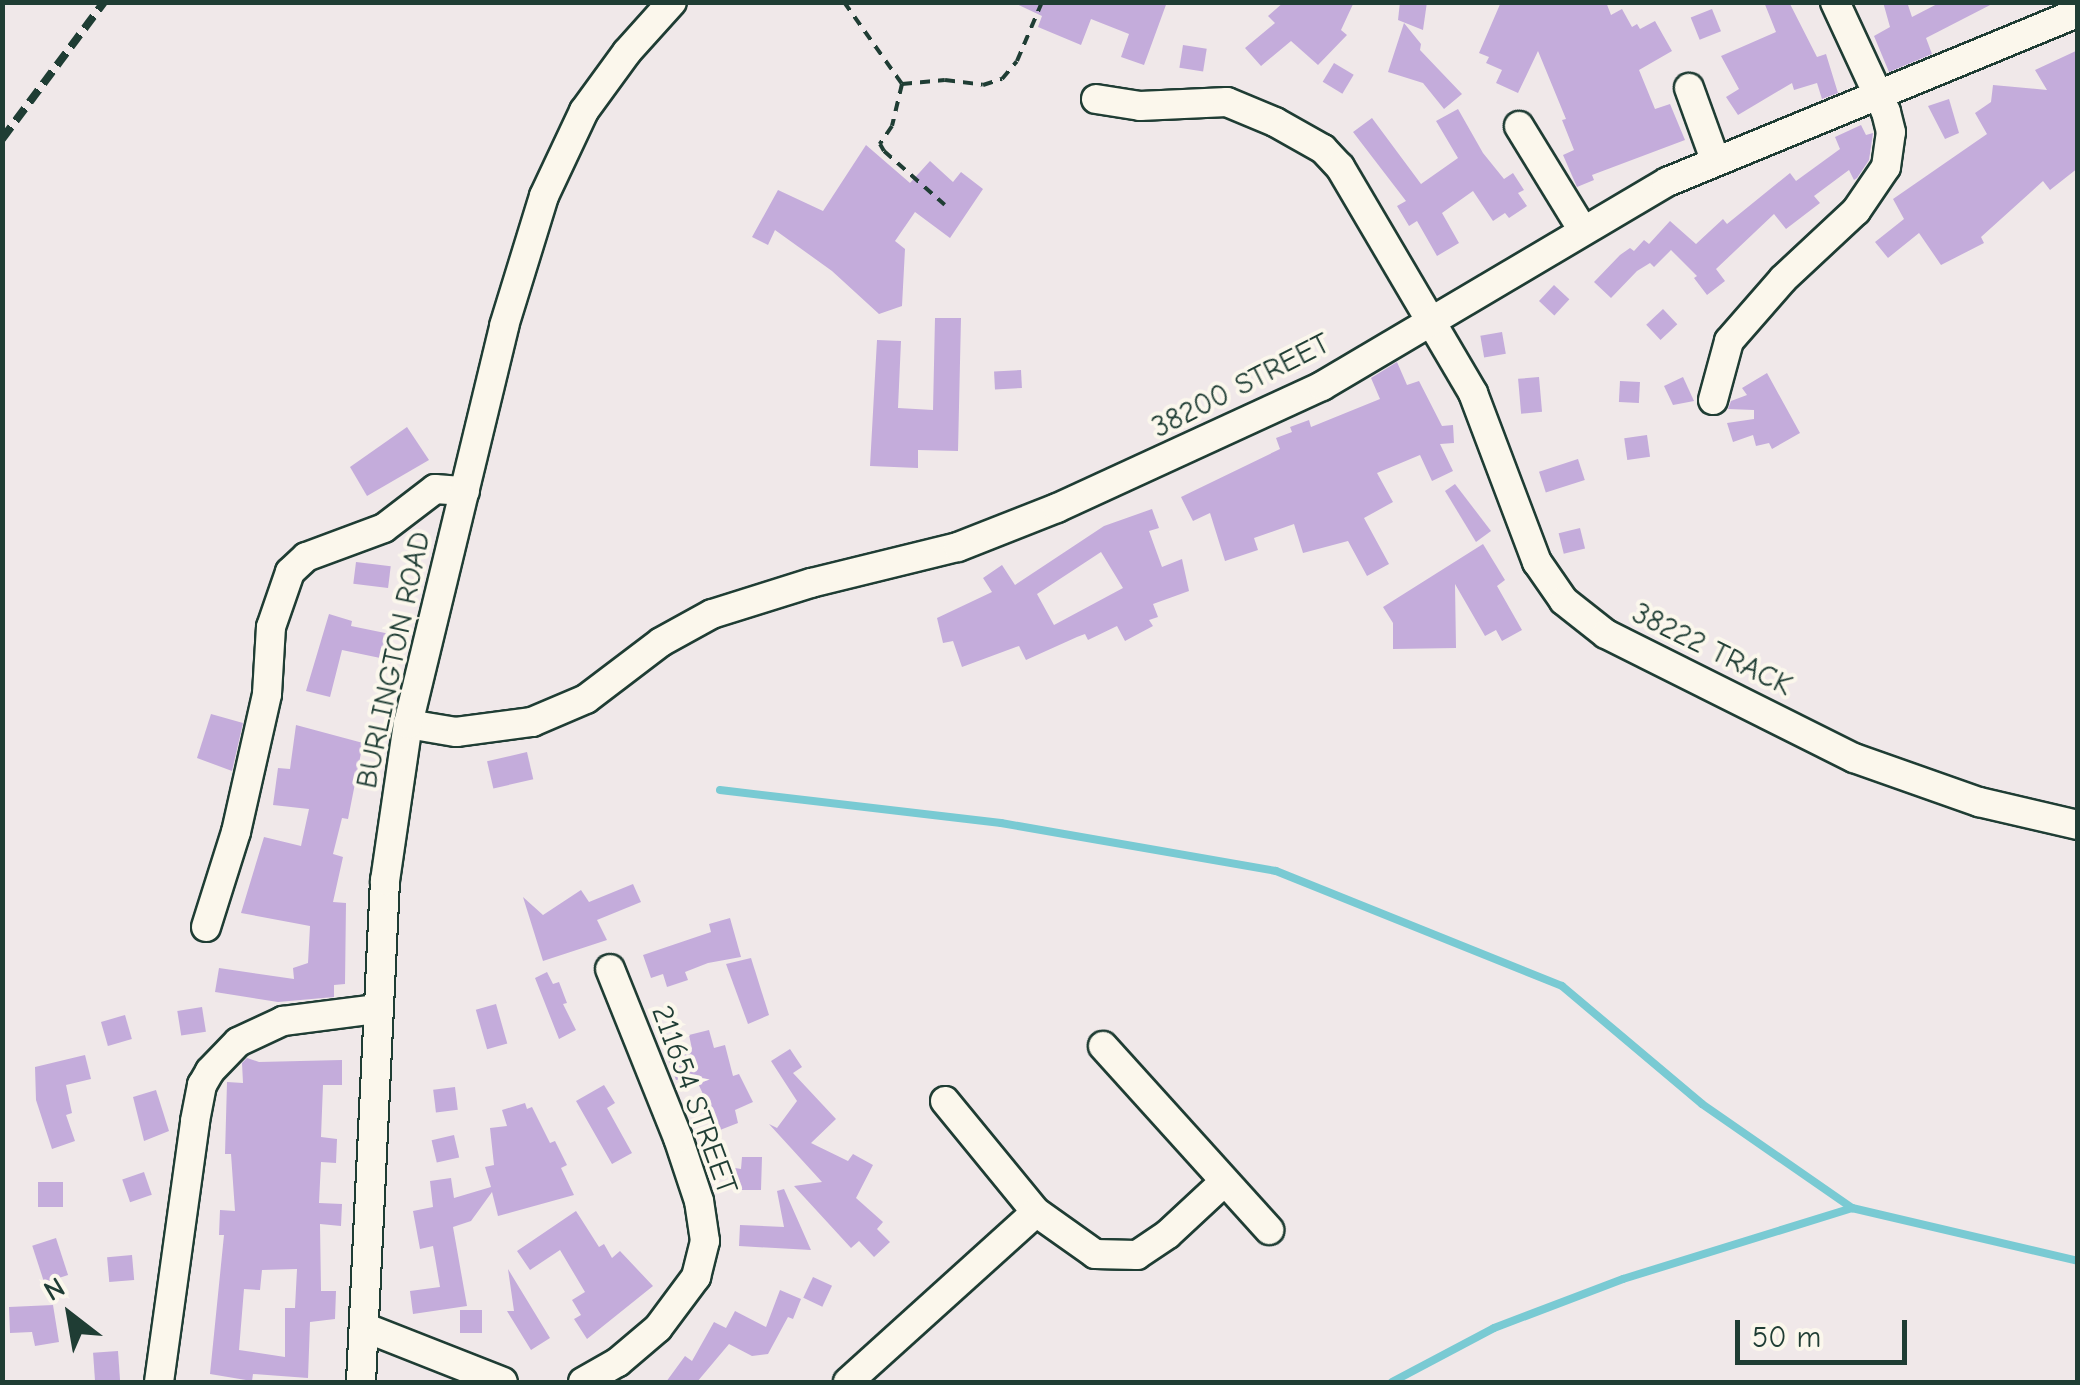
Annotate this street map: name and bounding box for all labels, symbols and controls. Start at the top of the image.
street label: 38200 STREET [1146,326,1336,446]
street label: BURLINGTON ROAD [349,528,439,792]
street label: 38222 TRACK [1626,596,1798,704]
street label: 211654 STREET [643,1001,745,1199]
north arrow [20,1265,120,1365]
text: N [38,1271,71,1308]
scale bar [1740,1300,1912,1362]
text: 50 m [1752,1320,1821,1355]

